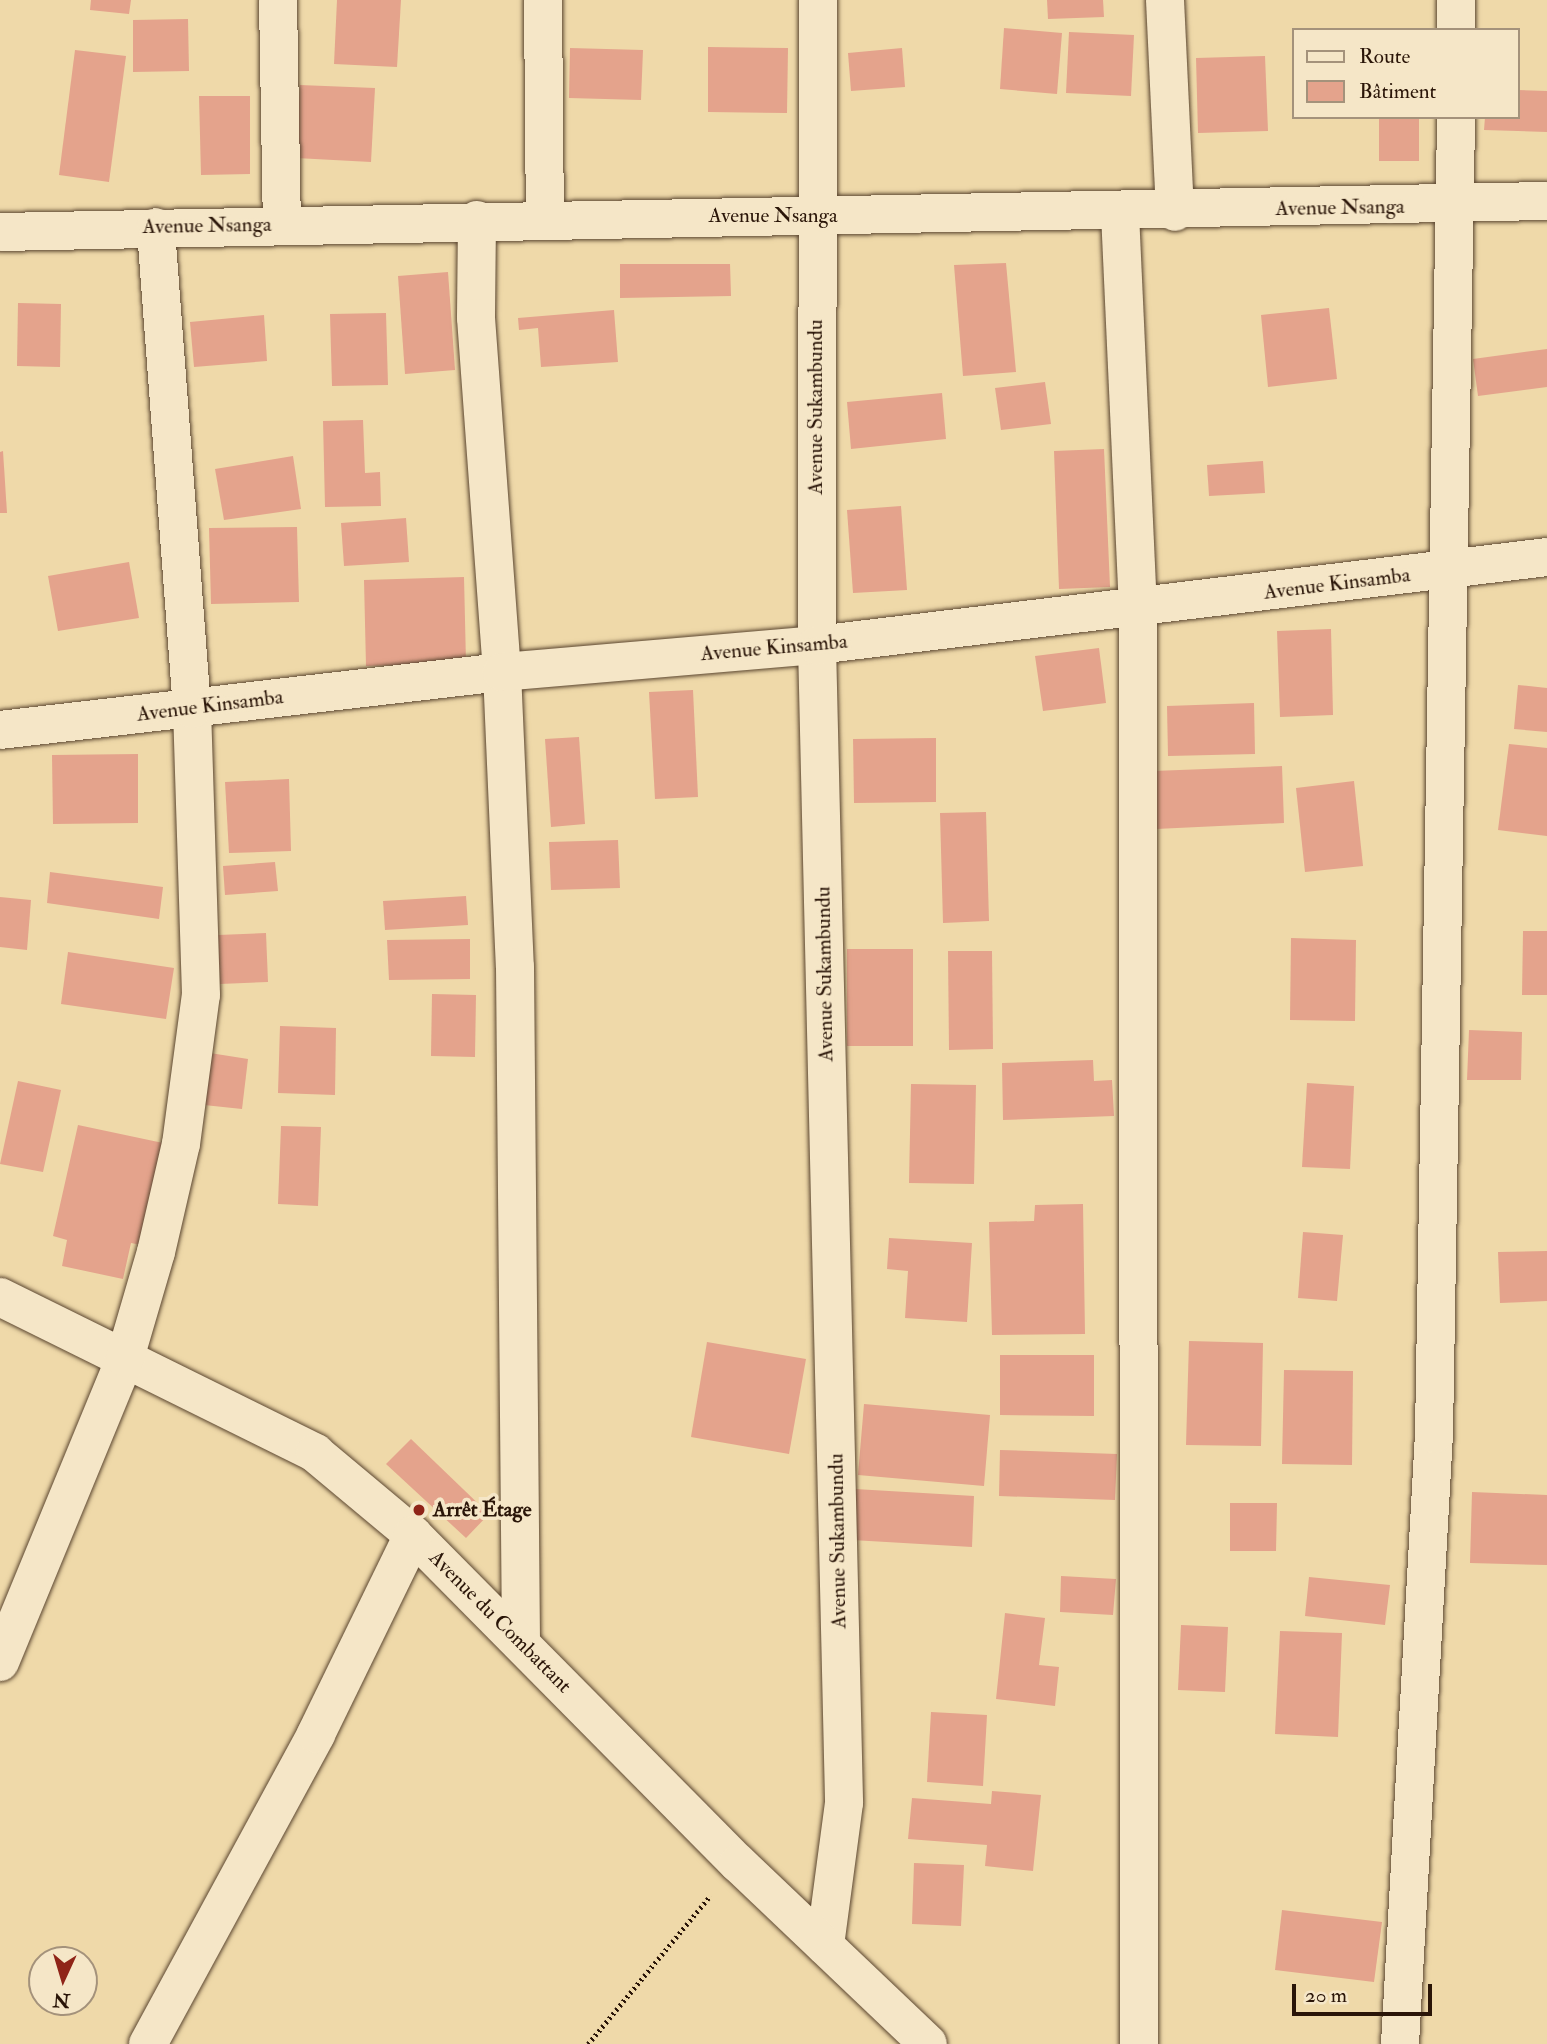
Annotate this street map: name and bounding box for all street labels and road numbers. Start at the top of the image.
street label: Avenue Nsanga [1275,194,1405,222]
street label: Avenue Nsanga [708,203,838,229]
street label: Avenue Nsanga [142,212,272,240]
street label: Avenue Sukambundu [803,319,829,495]
street label: Avenue Kinsamba [1262,563,1412,605]
street label: Avenue Kinsamba [700,629,848,667]
street label: Avenue Kinsamba [135,685,285,727]
street label: Avenue Sukambundu [811,886,839,1062]
street label: Avenue Sukambundu [824,1453,852,1629]
street label: Avenue du Combattant [423,1545,577,1699]

